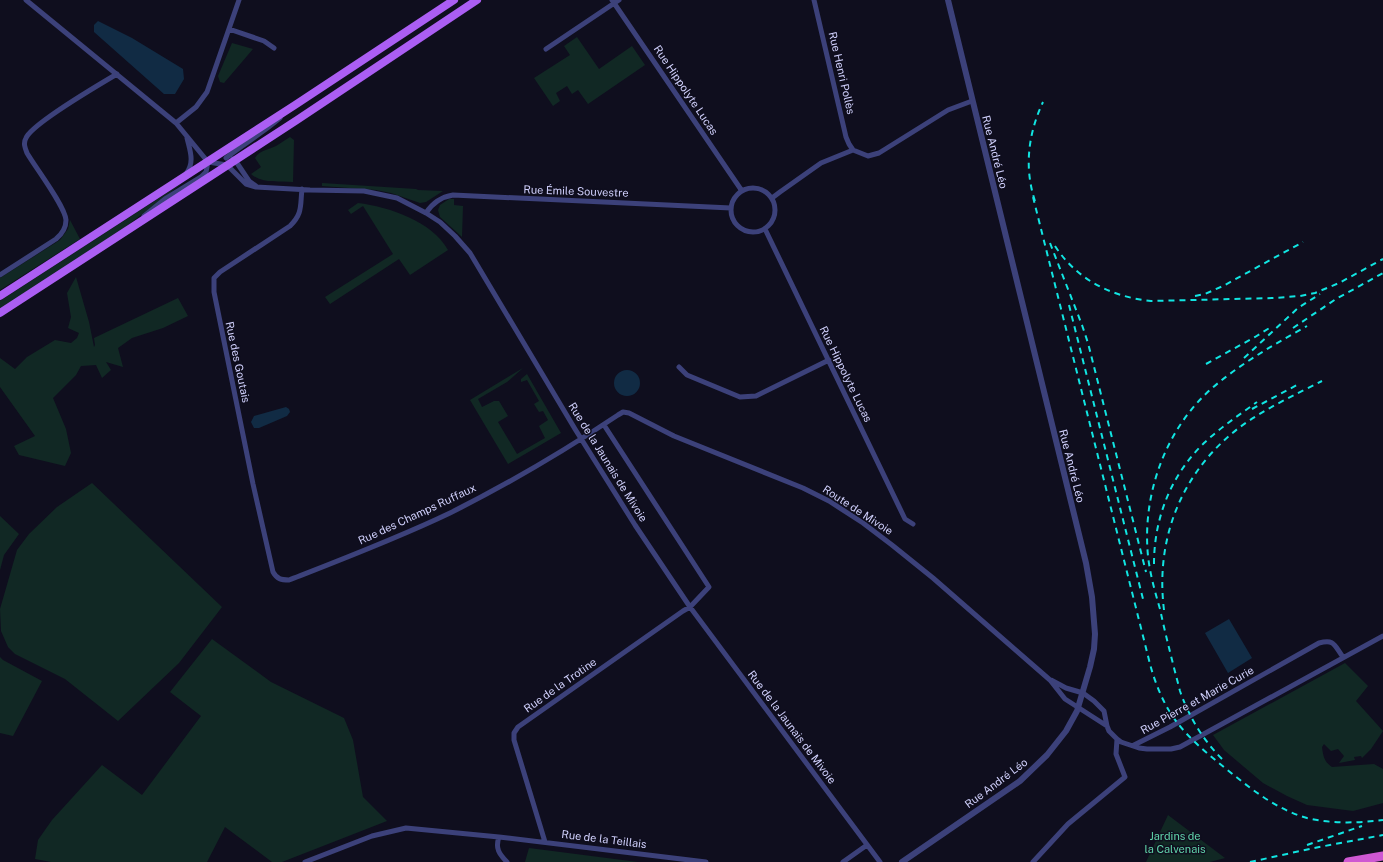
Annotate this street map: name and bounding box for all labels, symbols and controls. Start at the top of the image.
street label: Rue Henri Pollès [827,31,857,116]
street label: Rue Hippolyte Lucas [652,43,721,137]
street label: Rue André Léo [980,114,1010,190]
street label: Rue Émile Souvestre [523,182,629,199]
street label: Rue des Goutais [224,320,253,404]
street label: Rue Hippolyte Lucas [818,324,875,424]
street label: Rue de la Jaunais de Mivoie [566,400,650,524]
street label: Rue André Léo [1057,428,1087,504]
street label: Rue des Champs Ruffaux [356,481,478,547]
street label: Route de Mivoie [821,483,895,537]
street label: Rue de la Trotine [521,655,599,715]
street label: Rue Pierre et Marie Curie [1138,664,1256,736]
street label: Rue de la Jaunais de Mivoie [746,668,838,786]
street label: Rue André Léo [962,756,1030,810]
street label: Rue de la Teillais [561,828,648,850]
park label: Jardins de la Calvenais [1144,830,1206,855]

